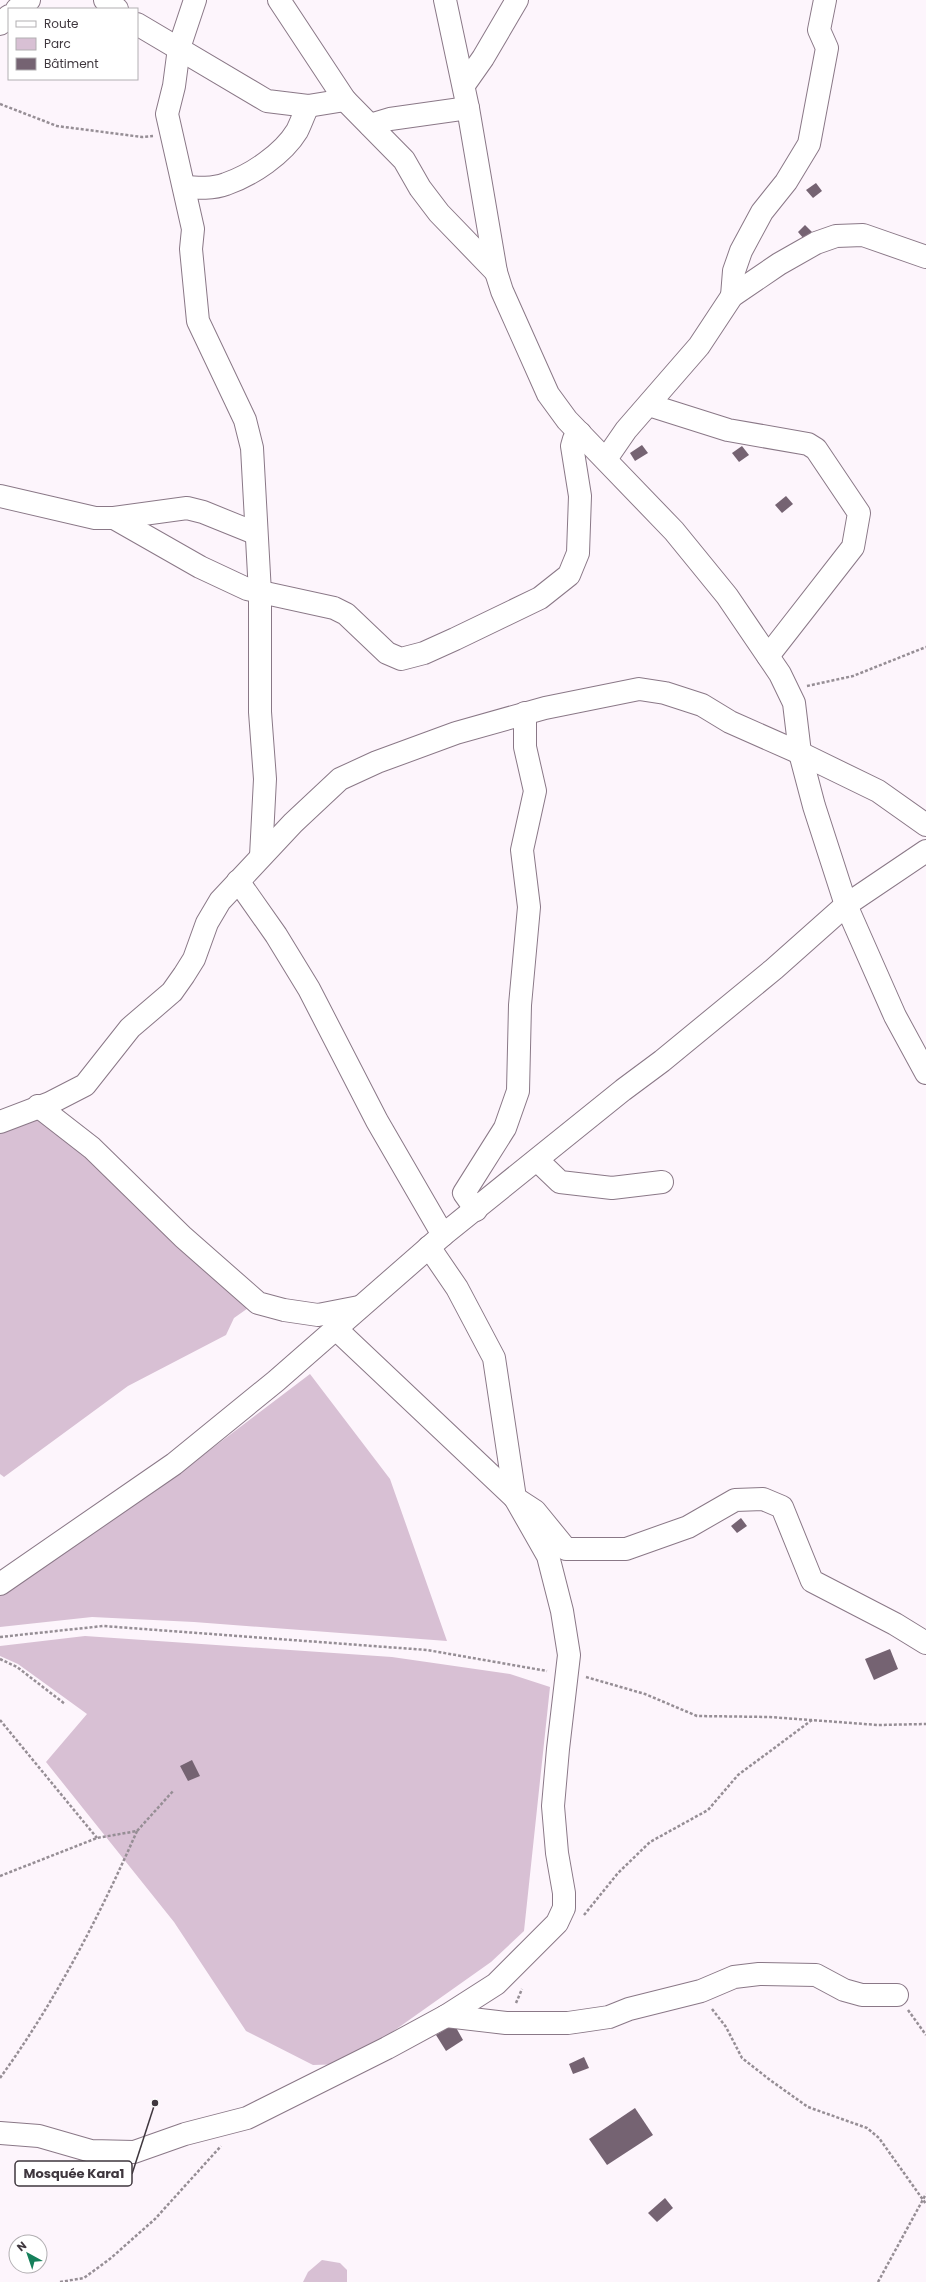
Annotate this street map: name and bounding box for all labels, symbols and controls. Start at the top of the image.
legend [8,8,138,80]
text: Route [44,15,78,32]
text: Parc [44,35,71,52]
text: Bâtiment [44,55,99,72]
callout: Mosquée Kara1 [15,2161,132,2186]
text: Mosquée Kara1 [24,2164,125,2183]
north arrow [8,2234,48,2274]
text: N [13,2238,30,2255]

